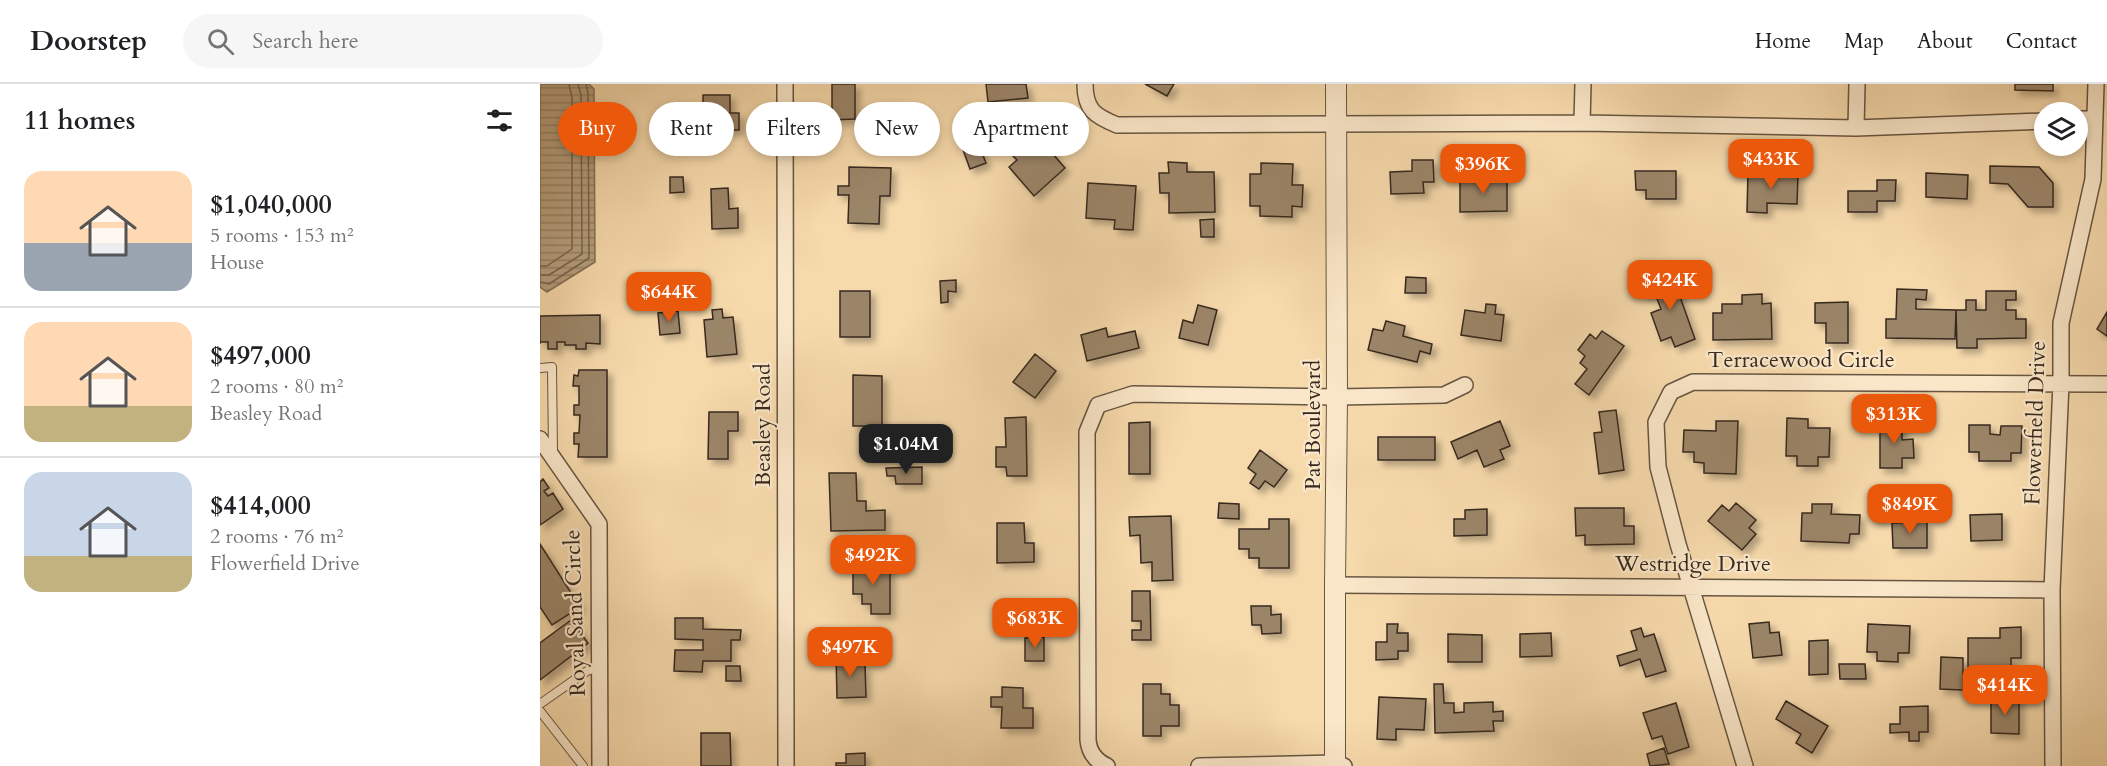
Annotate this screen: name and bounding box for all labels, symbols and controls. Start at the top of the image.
search box [183,14,603,68]
text: Doorstep [30,22,147,60]
icon: search [204,25,237,58]
text: Search here [252,26,359,56]
text: Home [1755,27,1811,56]
text: Map [1844,27,1884,56]
text: About [1917,27,1973,56]
text: Contact [2006,27,2077,56]
chip: Buy [558,102,637,156]
chip: Rent [649,102,734,156]
chip: Filters [746,102,842,156]
chip: New [854,102,940,156]
chip: Apartment [952,102,1089,156]
map controls [2034,102,2088,156]
button: layers [2034,102,2088,156]
text: 11 homes [24,103,135,138]
icon: filters [483,104,516,137]
pin: $433K [1729,139,1813,190]
pin: $396K [1441,144,1525,195]
text: $433K [1742,145,1800,172]
text: $396K [1454,150,1512,177]
text: $1,040,000 [210,187,332,222]
icon: home [72,195,144,267]
text: 5 rooms · 153 m² [210,222,354,249]
text: House [210,249,264,276]
pin: $424K [1628,260,1712,311]
text: $424K [1641,266,1699,293]
pin: $644K [627,272,711,323]
text: $644K [640,278,698,305]
text: $497,000 [210,338,311,373]
street label: Flowerfield Drive [2017,340,2053,506]
street label: Terracewood Circle [1707,345,1895,375]
icon: home [72,346,144,418]
street label: Pat Boulevard [1298,360,1328,490]
street label: Beasley Road [748,363,778,487]
text: 2 rooms · 80 m² [210,373,343,400]
pin: $313K [1852,394,1936,445]
text: Beasley Road [210,400,322,427]
text: $313K [1865,400,1923,427]
pin: $1.04M [857,424,955,475]
text: $1.04M [873,430,939,457]
pin: $849K [1868,484,1952,535]
text: $414,000 [210,488,311,523]
text: $849K [1881,490,1939,517]
icon: home [72,496,144,568]
text: 2 rooms · 76 m² [210,523,343,550]
street label: Royal Sand Circle [557,529,593,697]
pin: $492K [831,535,915,586]
text: $492K [844,541,902,568]
street label: Westridge Drive [1614,549,1771,579]
text: Flowerfield Drive [210,550,360,577]
pin: $683K [993,598,1077,649]
text: $683K [1006,604,1064,631]
pin: $497K [808,627,892,678]
text: $497K [821,633,879,660]
pin: $414K [1963,665,2047,716]
text: $414K [1976,671,2034,698]

